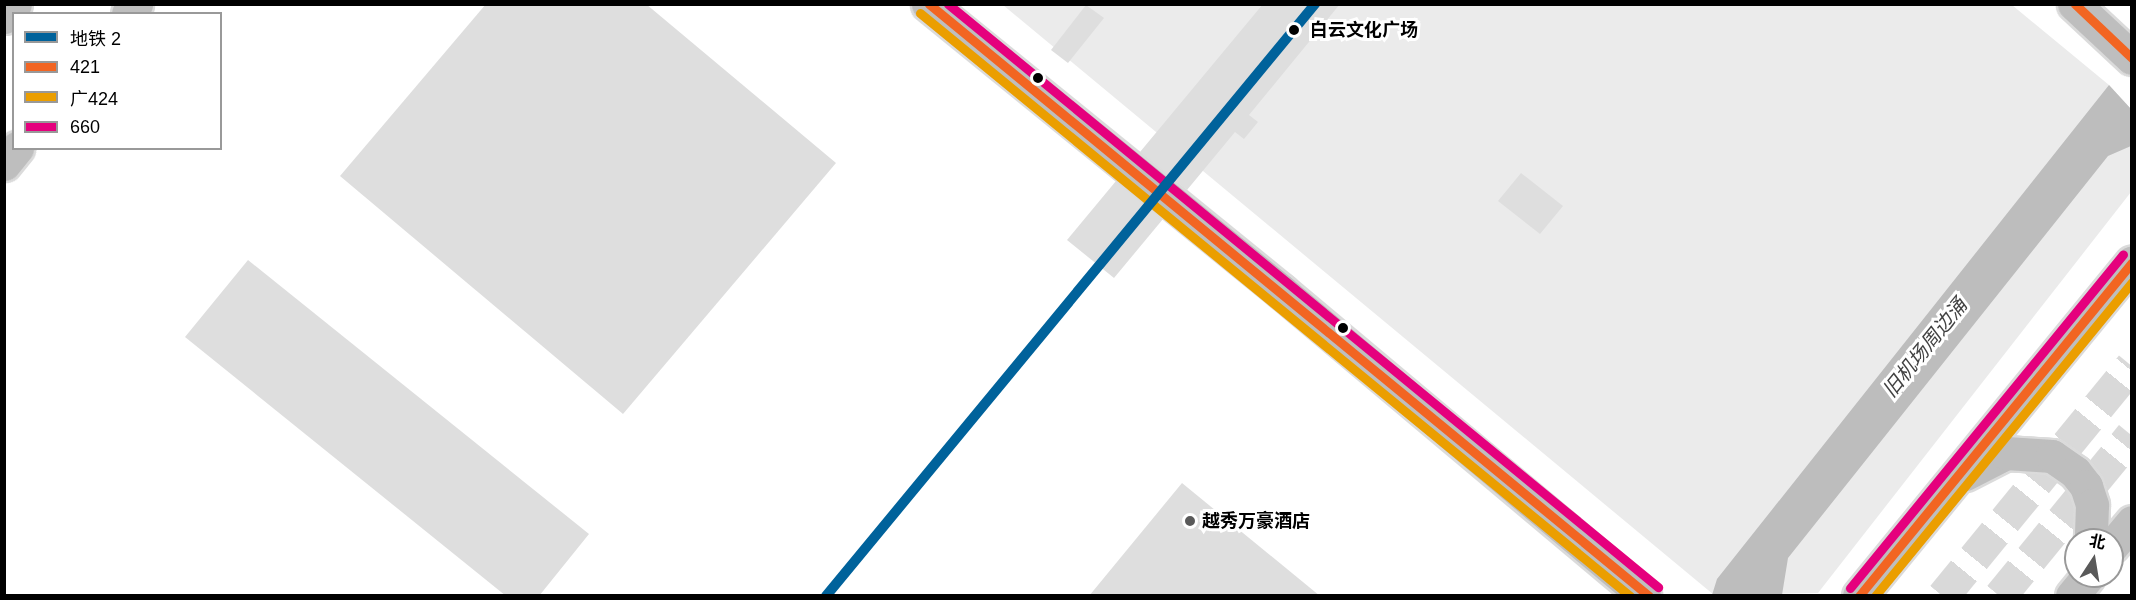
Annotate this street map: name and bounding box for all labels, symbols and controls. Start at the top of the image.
legend [12,12,222,150]
marker: 白云文化广场 [1283,19,1305,41]
place label: 白云文化广场 [1310,19,1418,41]
text: 地铁 2 [70,29,121,49]
text: 421 [70,57,100,77]
unlabelled marker [1032,72,1044,84]
text: 广424 [70,89,118,109]
text: 660 [70,117,100,137]
water label: 旧机场周边涌 [1878,294,1972,402]
unlabelled marker [1337,322,1349,334]
place label: 越秀万豪酒店 [1202,510,1310,532]
marker: 越秀万豪酒店 [1183,514,1197,528]
north arrow [2064,528,2124,588]
text: 北 [2088,532,2107,552]

